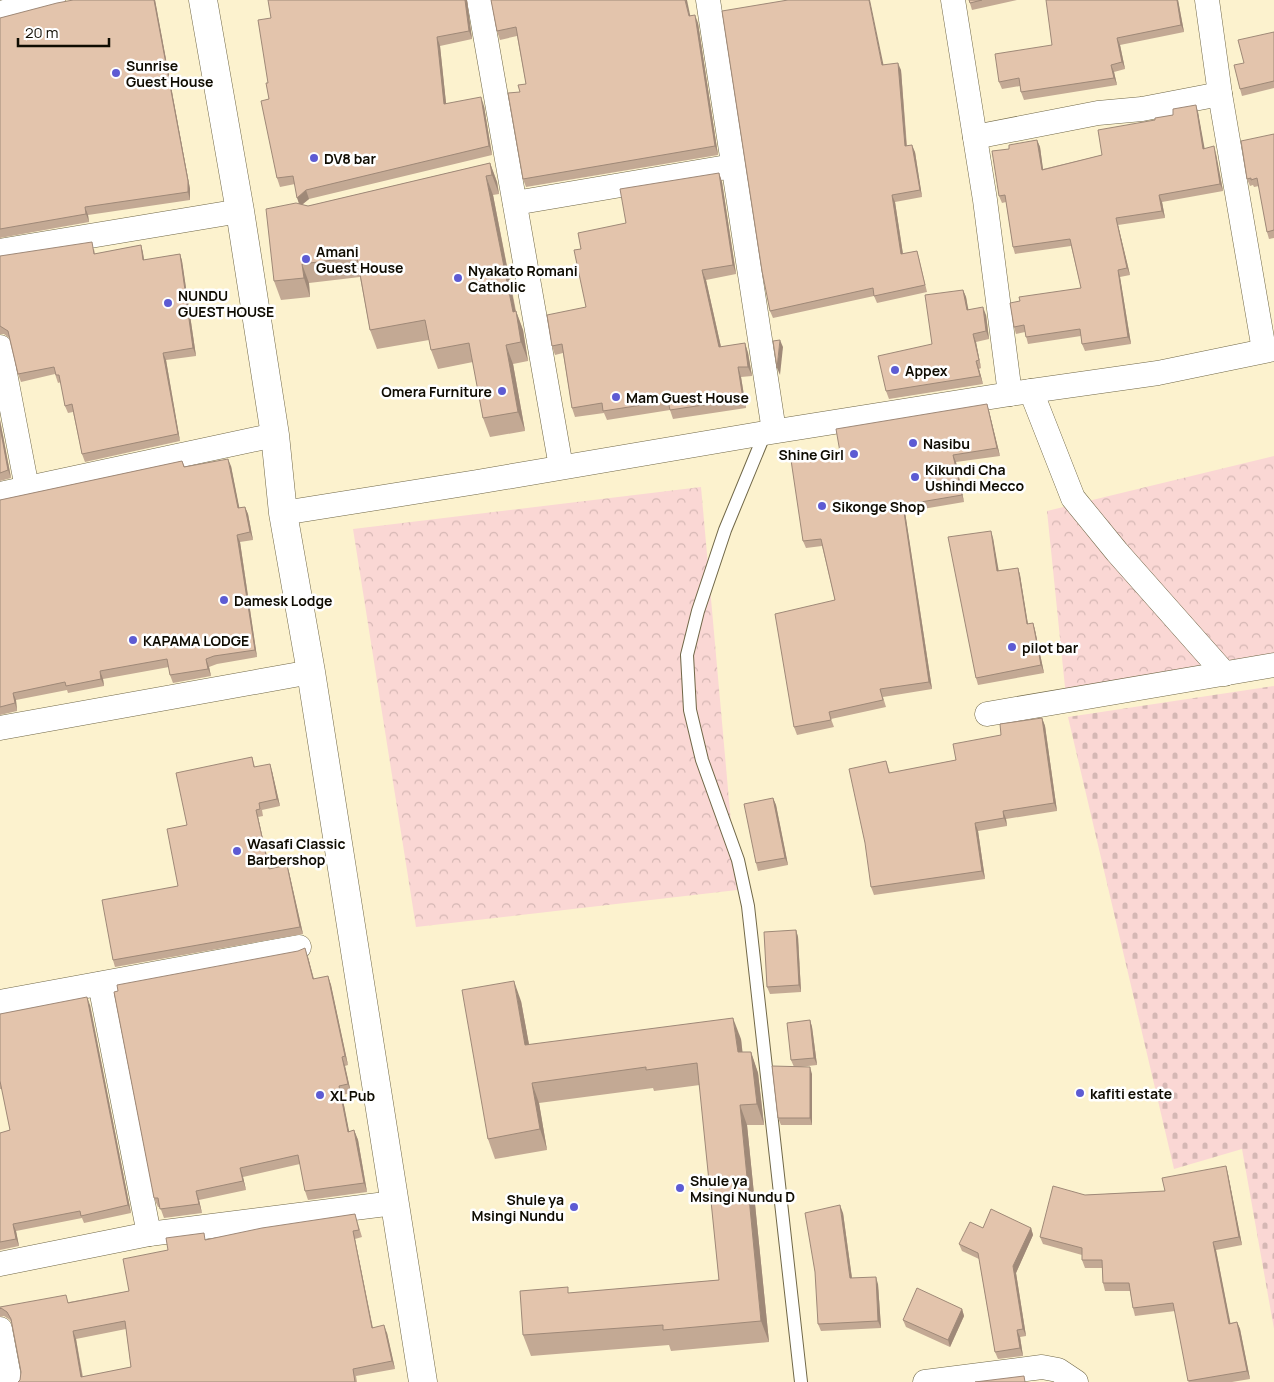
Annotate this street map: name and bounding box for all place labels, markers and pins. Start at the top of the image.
place label: Sunrise Guest House [126,56,213,91]
marker: Sunrise Guest House [110,67,122,79]
place label: DV8 bar [324,149,376,168]
marker: DV8 bar [308,152,320,164]
place label: Amani Guest House [316,242,403,277]
marker: Amani Guest House [300,253,312,265]
place label: Nyakato Romani Catholic [468,261,578,296]
marker: Nyakato Romani Catholic [452,272,464,284]
place label: NUNDU GUEST HOUSE [178,286,274,321]
marker: NUNDU GUEST HOUSE [162,297,174,309]
place label: Appex [905,361,948,380]
marker: Appex [889,364,901,376]
place label: Omera Furniture [381,382,492,401]
marker: Omera Furniture [496,385,508,397]
place label: Mam Guest House [626,388,749,407]
marker: Mam Guest House [610,391,622,403]
place label: Nasibu [923,434,970,453]
marker: Nasibu [907,437,919,449]
place label: Shine Girl [779,445,844,464]
marker: Shine Girl [848,448,860,460]
place label: Kikundi Cha Ushindi Mecco [925,460,1024,495]
marker: Kikundi Cha Ushindi Mecco [909,471,921,483]
place label: Sikonge Shop [832,497,925,516]
marker: Sikonge Shop [816,500,828,512]
place label: Damesk Lodge [234,591,333,610]
marker: Damesk Lodge [218,594,230,606]
place label: KAPAMA LODGE [143,631,249,650]
marker: KAPAMA LODGE [127,634,139,646]
place label: pilot bar [1022,638,1079,657]
marker: pilot bar [1006,641,1018,653]
place label: Wasafi Classic Barbershop [247,834,345,869]
marker: Wasafi Classic Barbershop [231,845,243,857]
place label: kafiti estate [1090,1084,1172,1103]
place label: XL Pub [330,1086,375,1105]
marker: kafiti estate [1074,1087,1086,1099]
marker: XL Pub [314,1089,326,1101]
place label: Shule ya Msingi Nundu D [690,1171,795,1206]
marker: Shule ya Msingi Nundu D [674,1182,686,1194]
place label: Shule ya Msingi Nundu [472,1190,564,1225]
marker: Shule ya Msingi Nundu [568,1201,580,1213]

